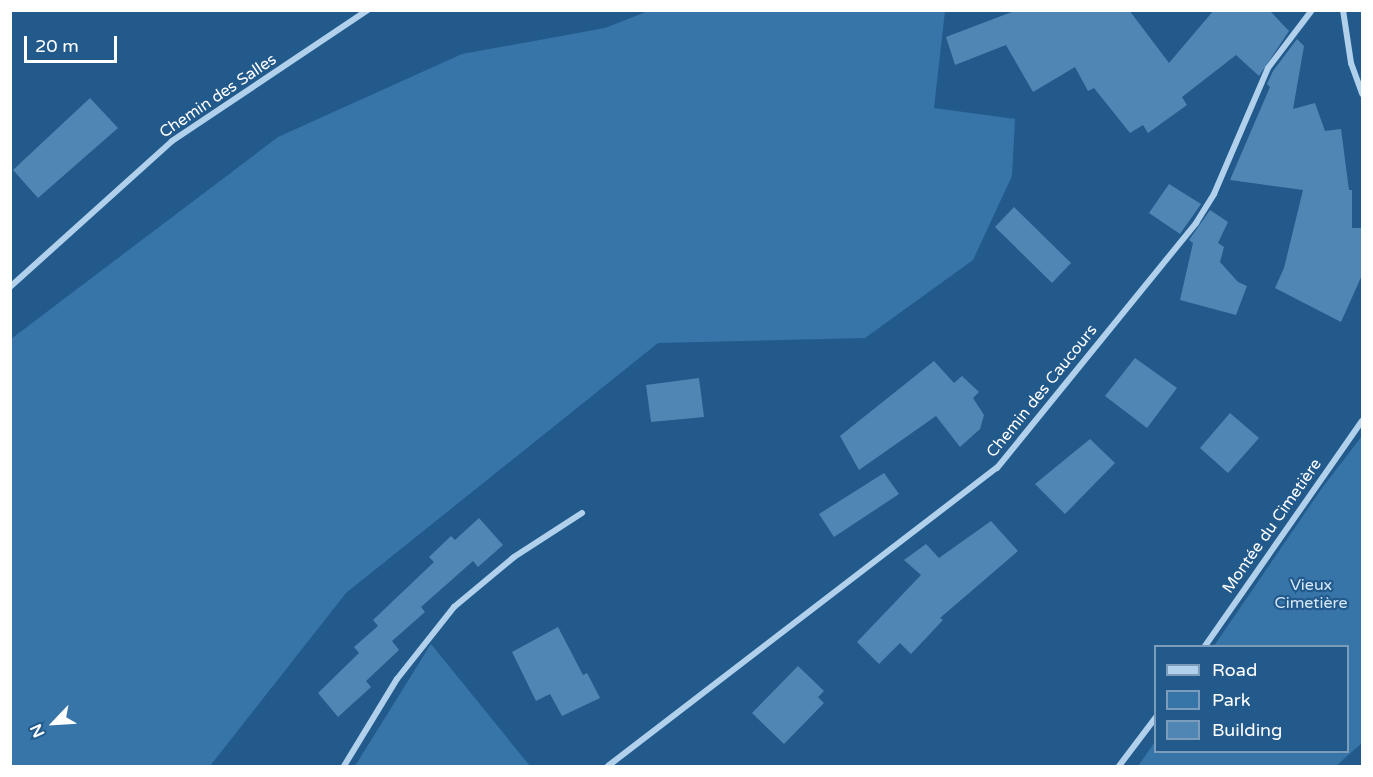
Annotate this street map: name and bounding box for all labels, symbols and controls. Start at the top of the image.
scale bar [27,24,120,62]
text: 20 m [35,35,79,57]
street label: Chemin des Salles [156,50,280,142]
street label: Chemin des Caucours [983,321,1101,461]
street label: Montée du Cimetière [1218,455,1326,597]
park label: Vieux Cimetière [1275,575,1347,613]
legend [1154,645,1349,753]
text: Road [1212,659,1257,681]
text: Park [1212,689,1250,711]
north arrow [24,693,84,753]
text: Building [1212,719,1282,741]
text: N [26,721,49,741]

